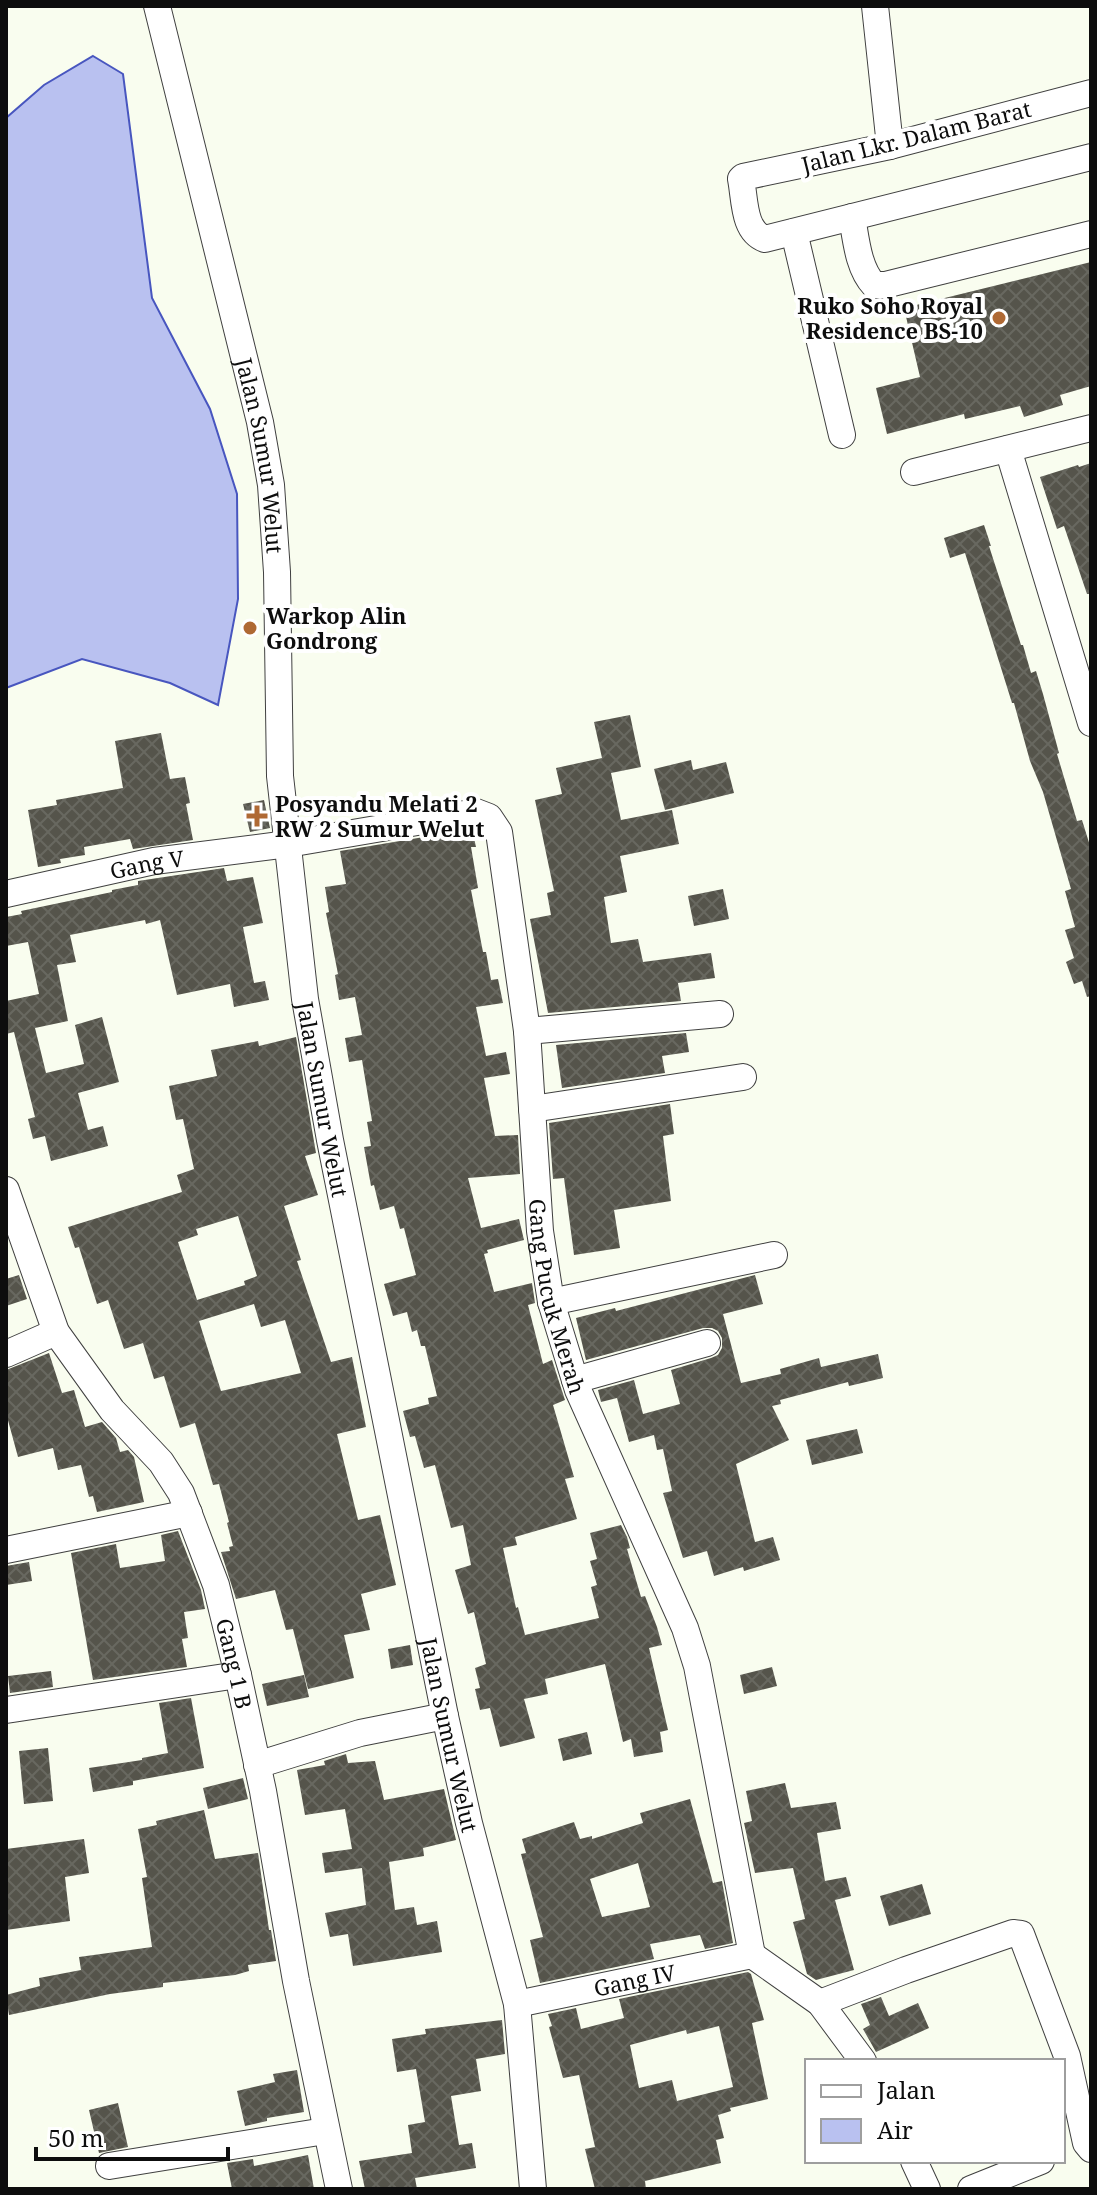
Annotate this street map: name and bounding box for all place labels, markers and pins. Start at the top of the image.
place label: Ruko Soho Royal Residence BS-10 [797,290,983,345]
marker: Ruko Soho Royal Residence BS-10 [990,309,1008,327]
place label: Warkop Alin Gondrong [266,600,407,655]
marker: Warkop Alin Gondrong [241,619,259,637]
place label: Posyandu Melati 2 RW 2 Sumur Welut [275,788,485,843]
marker: Posyandu Melati 2 RW 2 Sumur Welut [246,805,268,827]

